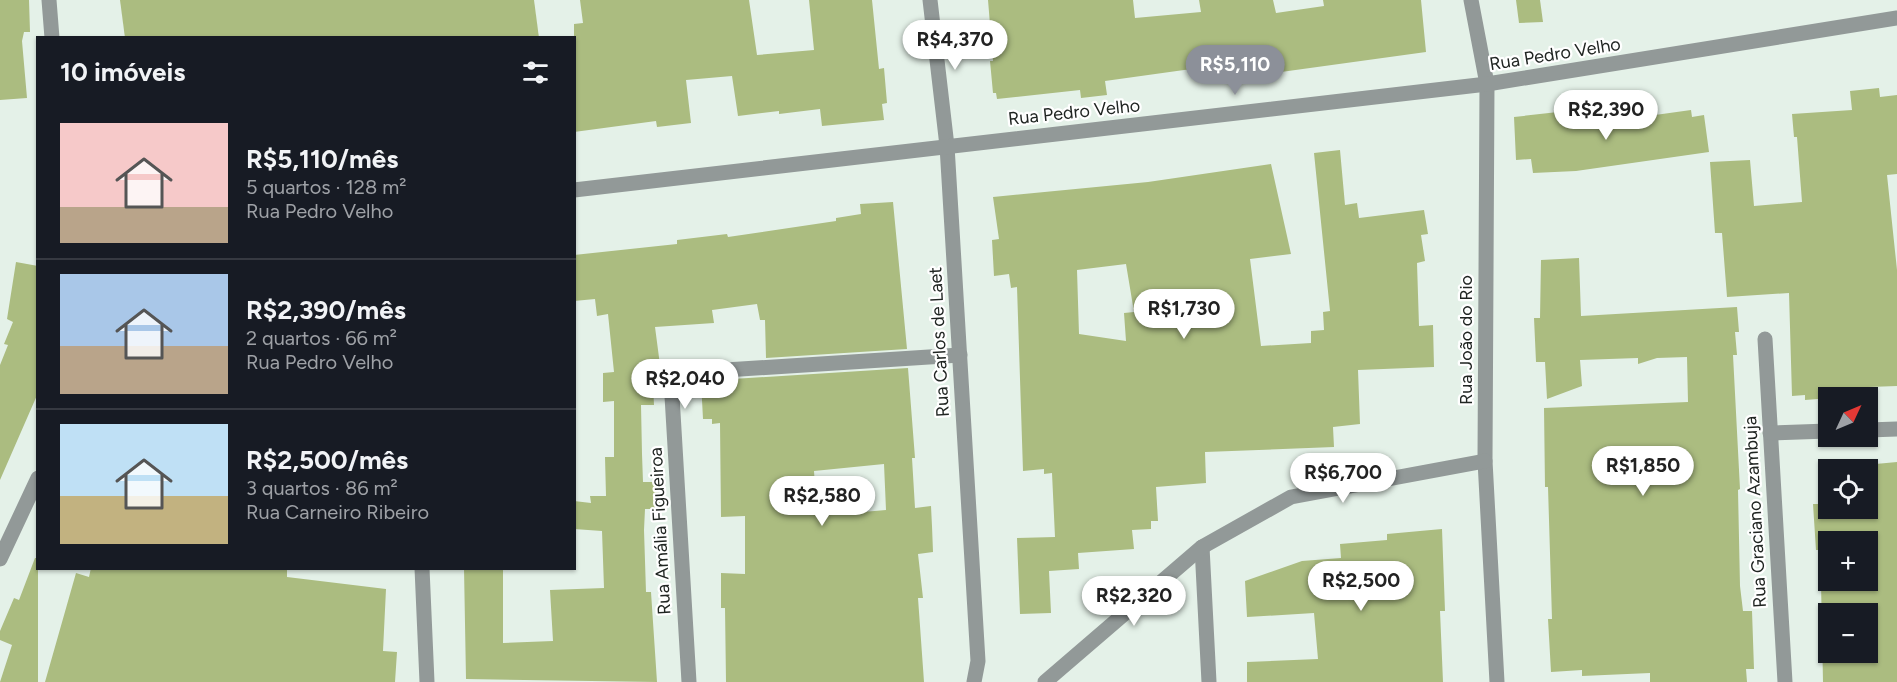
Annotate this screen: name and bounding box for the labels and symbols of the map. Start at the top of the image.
pin: R$4,370 [900,20,1010,71]
street label: Rua Pedro Velho [1488,33,1622,75]
pin: R$5,110 [1180,45,1290,96]
pin: R$2,390 [1551,90,1661,141]
street label: Rua Pedro Velho [1007,94,1141,130]
street label: Rua Carlos de Laet [924,266,954,418]
street label: Rua João do Rio [1455,275,1477,405]
pin: R$1,730 [1129,289,1239,340]
pin: R$2,040 [630,359,740,410]
north arrow [1818,387,1878,447]
street label: Rua Graciano Azambuja [1739,416,1771,608]
pin: R$1,850 [1588,446,1698,497]
street label: Rua Amália Figueiroa [645,447,675,615]
pin: R$6,700 [1288,453,1398,504]
pin: R$2,580 [767,476,877,527]
pin: R$2,500 [1306,561,1416,612]
pin: R$2,320 [1079,576,1189,627]

